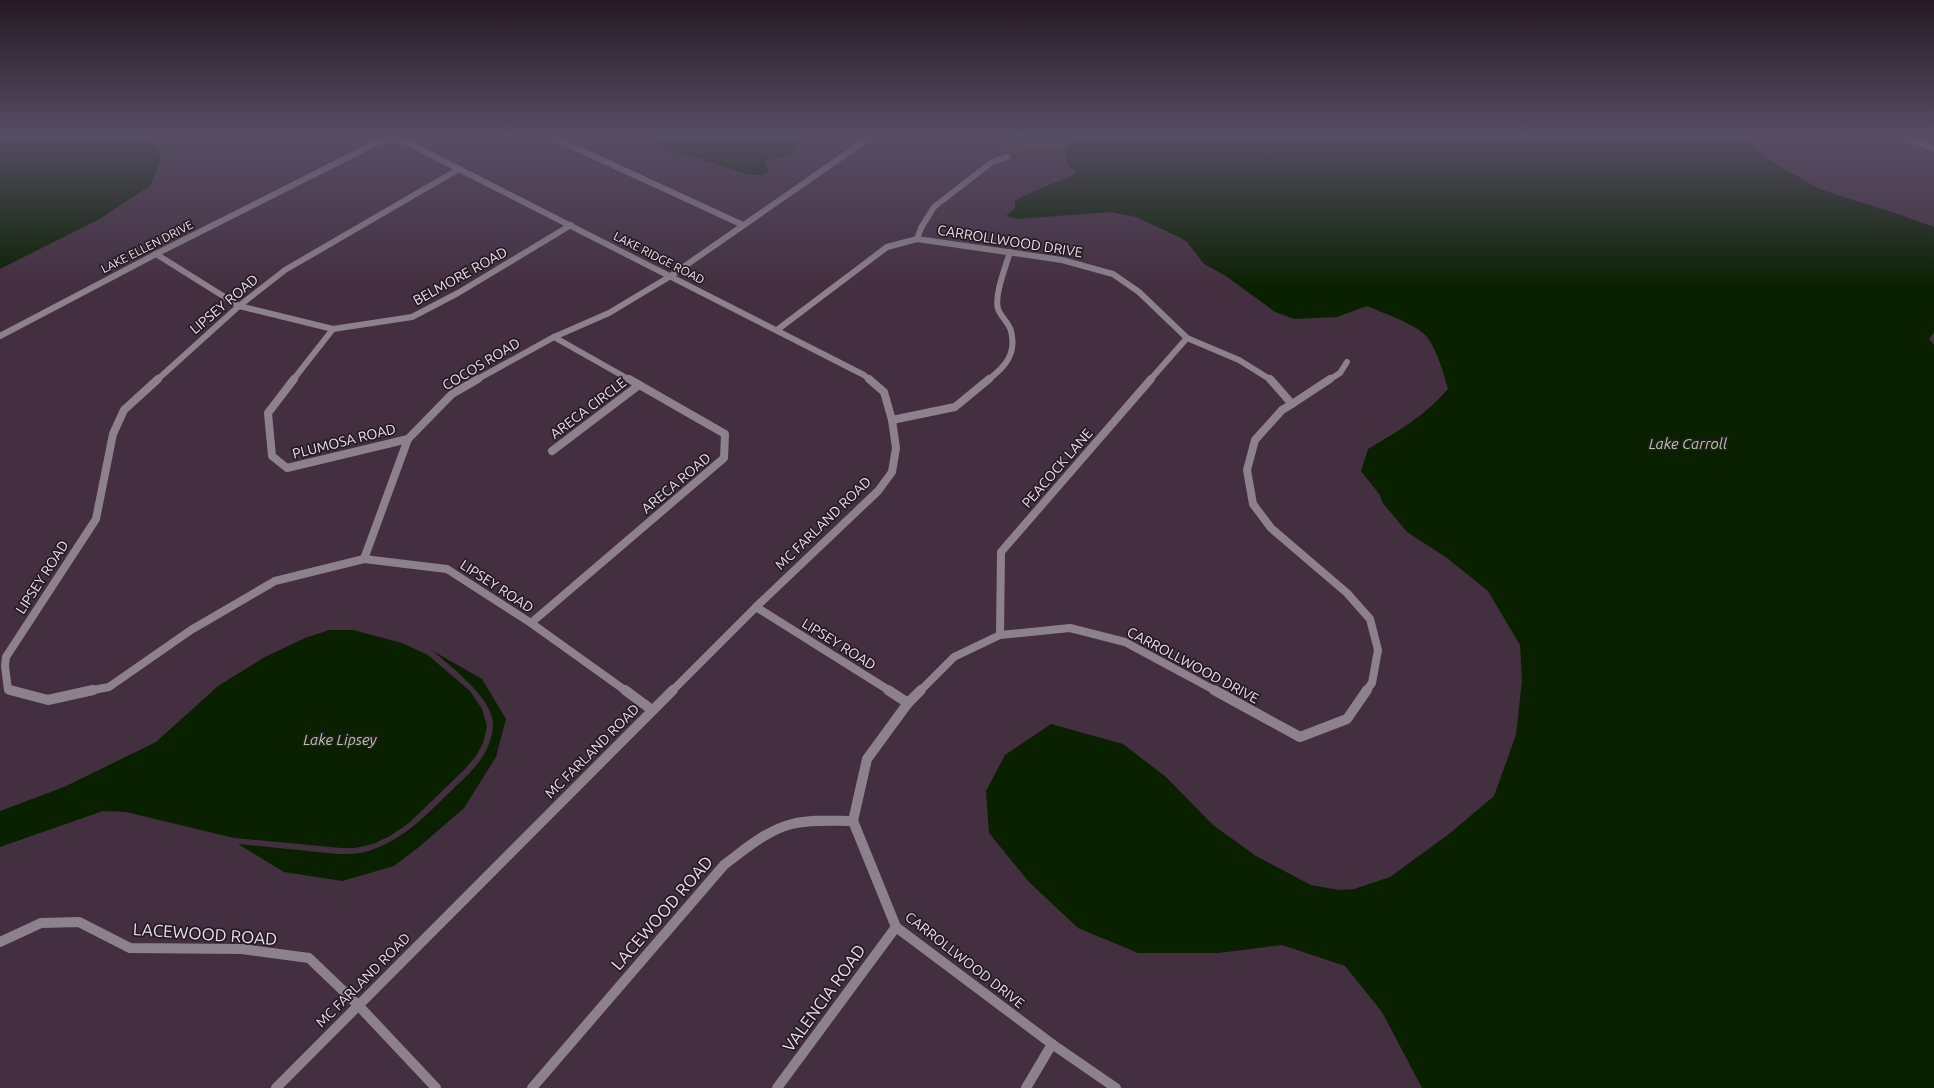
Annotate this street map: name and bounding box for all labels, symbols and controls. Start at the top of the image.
street label: LAKE ELLEN DRIVE [99,218,195,275]
street label: CARROLLWOOD DRIVE [936,222,1084,260]
street label: LAKE RIDGE ROAD [612,229,707,286]
street label: BELMORE ROAD [410,243,510,308]
street label: LIPSEY ROAD [187,271,261,337]
street label: COCOS ROAD [439,335,523,393]
street label: ARECA CIRCLE [547,374,629,442]
street label: PLUMOSA ROAD [291,420,397,462]
street label: PEACOCK LANE [1018,425,1096,511]
water label: Lake Carroll [1649,435,1728,452]
street label: ARECA ROAD [638,449,714,516]
street label: MC FARLAND ROAD [772,473,874,573]
street label: LIPSEY ROAD [12,537,72,617]
street label: LIPSEY ROAD [457,556,537,616]
street label: LIPSEY ROAD [799,615,879,673]
street label: CARROLLWOOD DRIVE [1124,623,1262,707]
street label: MC FARLAND ROAD [542,700,643,801]
water label: Lake Lipsey [303,731,378,748]
street label: LACEWOOD ROAD [607,852,716,973]
street label: CARROLLWOOD DRIVE [902,909,1028,1012]
street label: LACEWOOD ROAD [132,919,278,948]
street label: MC FARLAND ROAD [313,929,414,1030]
street label: VALENCIA ROAD [778,940,869,1055]

